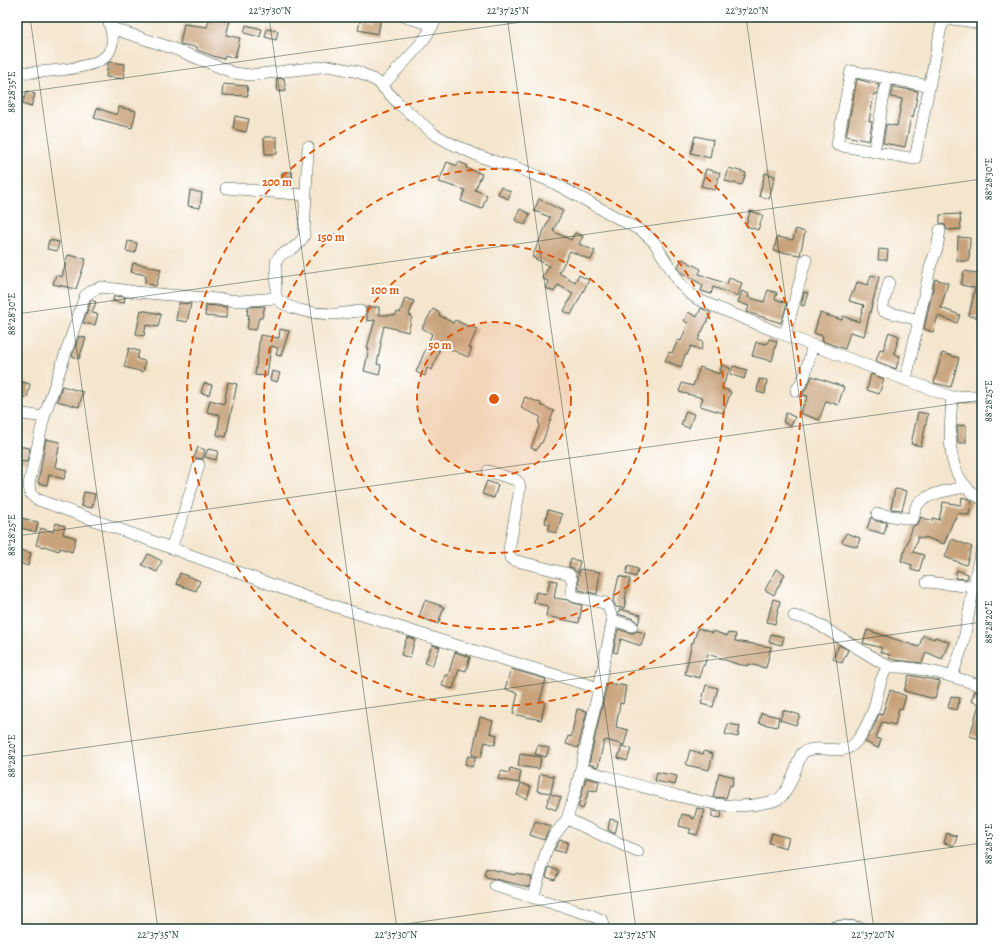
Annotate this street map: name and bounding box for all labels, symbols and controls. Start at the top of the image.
text: 22°37'30"N [249,4,291,17]
text: 22°37'25"N [487,4,529,17]
text: 22°37'20"N [726,4,768,17]
text: 88°28'35"E [5,71,18,113]
text: 88°28'30"E [982,158,995,200]
text: 200 m [262,174,292,190]
text: 150 m [317,229,345,245]
text: 100 m [371,282,399,298]
text: 88°28'30"E [5,293,18,335]
text: 50 m [428,337,452,353]
text: 88°28'25"E [982,380,995,422]
centre of rings [487,392,501,406]
text: 88°28'25"E [5,514,18,556]
text: 88°28'20"E [982,600,995,644]
text: 88°28'20"E [5,734,18,778]
text: 88°28'15"E [982,824,995,864]
text: 22°37'35"N [137,928,179,941]
text: 22°37'30"N [375,928,417,941]
text: 22°37'25"N [614,928,656,941]
text: 22°37'20"N [852,928,894,941]

